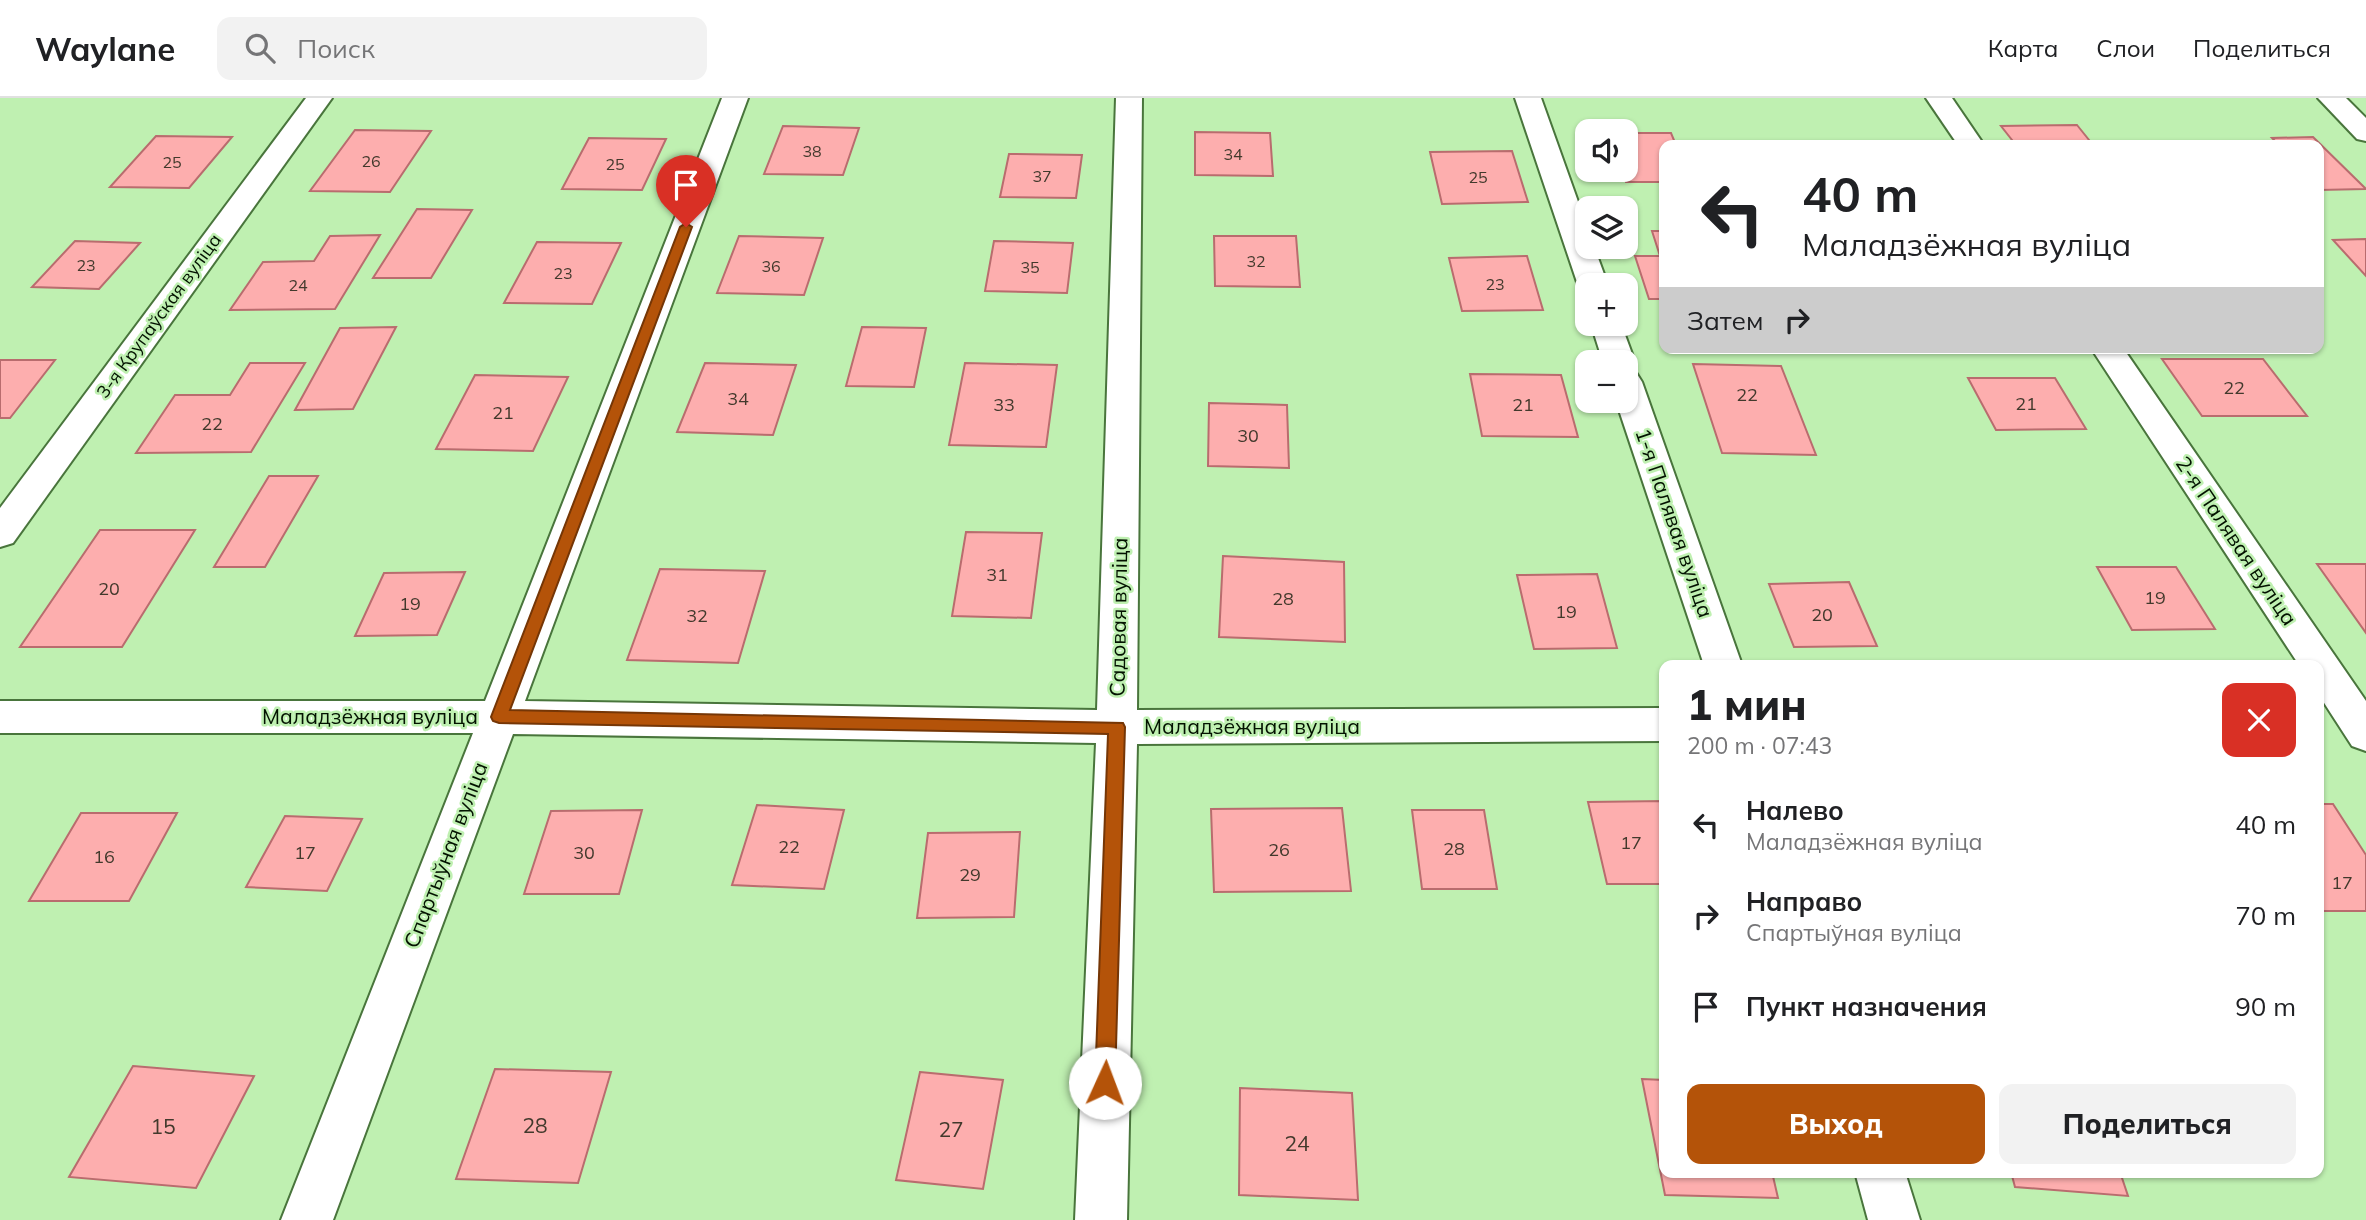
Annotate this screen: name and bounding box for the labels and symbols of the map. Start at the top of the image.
house number: 38 [802,141,822,161]
house number: 34 [1223,144,1243,164]
house number: 26 [361,151,381,171]
house number: 25 [162,152,182,172]
house number: 25 [605,154,625,174]
pin [656,155,716,227]
house number: 37 [1032,166,1052,186]
house number: 25 [1468,167,1488,187]
street label: 3-я Крупаўская вуліца [91,229,226,402]
house number: 32 [1246,251,1266,271]
house number: 23 [76,255,96,275]
house number: 36 [761,256,781,276]
house number: 35 [1020,257,1040,277]
house number: 23 [553,263,573,283]
house number: 23 [1485,274,1505,294]
house number: 24 [288,275,308,295]
house number: 22 [2223,376,2245,399]
house number: 22 [1736,383,1758,406]
house number: 34 [727,387,749,410]
house number: 21 [2015,392,2037,415]
house number: 33 [993,393,1015,416]
house number: 21 [1512,393,1534,416]
house number: 21 [492,401,514,424]
house number: 22 [201,412,223,435]
house number: 30 [1237,424,1259,447]
street label: 1-я Палявая вуліца [1630,425,1720,621]
street label: 2-я Палявая вуліца [2171,451,2303,630]
street label: Садовая вуліца [1104,537,1132,697]
house number: 31 [986,563,1008,586]
house number: 20 [98,577,120,600]
house number: 19 [2144,586,2166,609]
house number: 28 [1272,587,1294,610]
house number: 19 [399,592,421,615]
house number: 19 [1555,600,1577,623]
house number: 20 [1811,603,1833,626]
house number: 32 [686,604,708,627]
street label: Маладзёжная вуліца [262,703,478,729]
street label: Маладзёжная вуліца [1144,713,1360,739]
street label: Спартыўная вуліца [398,758,493,951]
house number: 17 [1620,831,1642,854]
house number: 22 [778,835,800,858]
house number: 28 [1443,837,1465,860]
house number: 26 [1268,838,1290,861]
house number: 17 [294,841,316,864]
house number: 30 [573,841,595,864]
house number: 16 [93,845,115,868]
house number: 29 [959,863,981,886]
house number: 17 [2331,871,2353,894]
position arrow [1068,1046,1142,1120]
house number: 28 [522,1112,548,1138]
house number: 15 [150,1113,176,1139]
house number: 27 [938,1116,964,1142]
house number: 24 [1284,1130,1310,1156]

